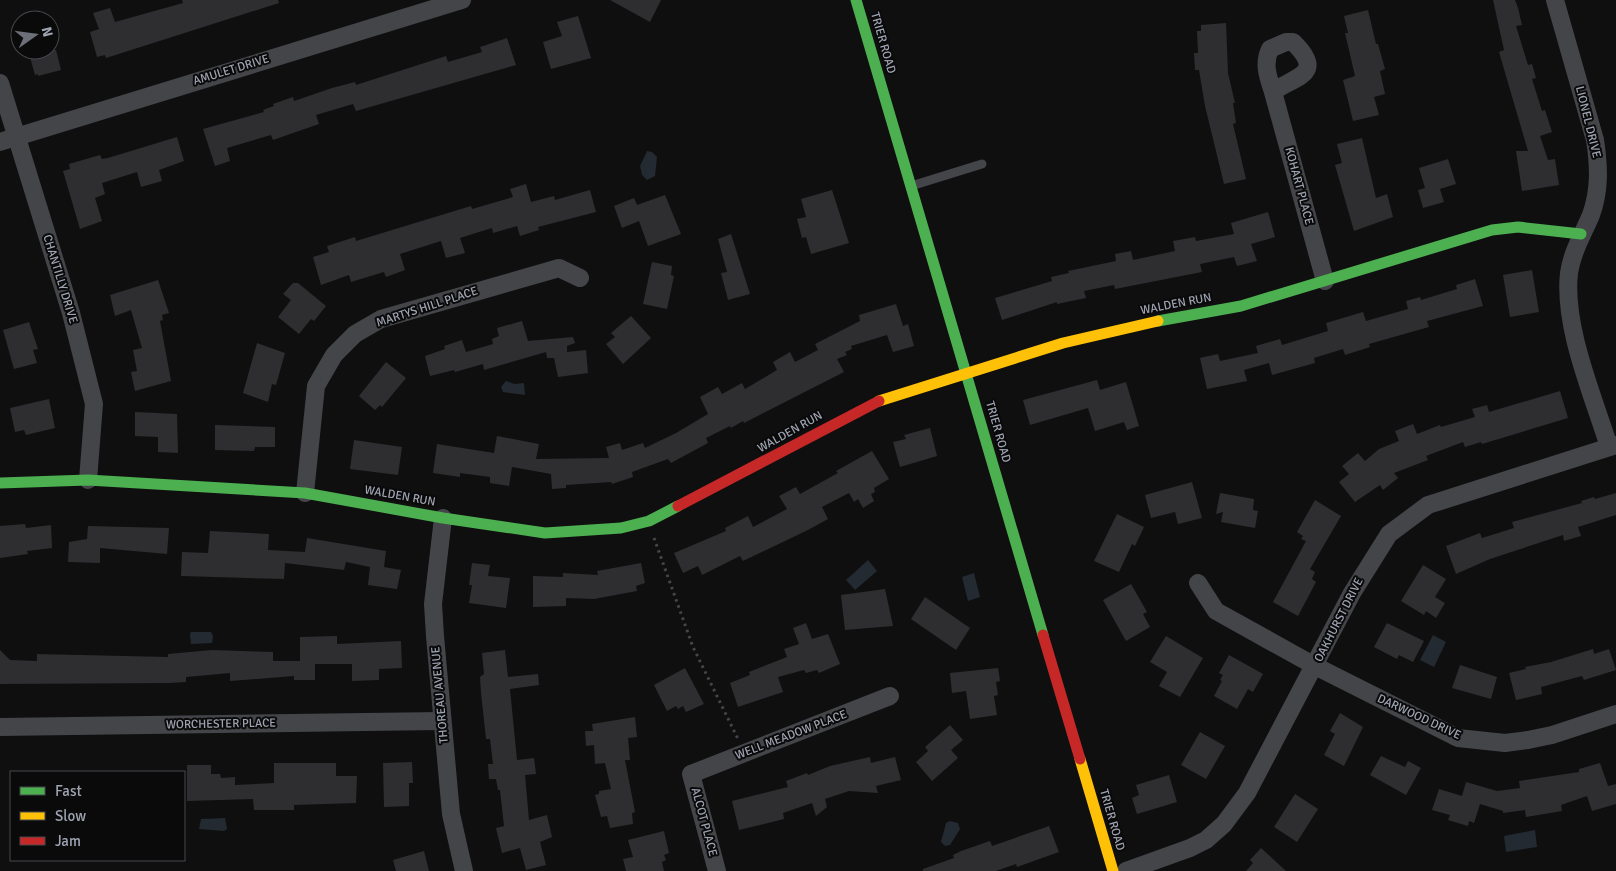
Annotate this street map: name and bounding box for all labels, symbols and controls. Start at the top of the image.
north arrow [10,10,60,60]
street label: TRIER ROAD [867,11,899,76]
text: N [38,25,57,39]
street label: AMULET DRIVE [191,51,271,89]
street label: LIONEL DRIVE [1572,85,1604,160]
street label: KOHART PLACE [1281,145,1317,227]
street label: CHANTILLY DRIVE [39,233,81,326]
street label: MARTYS HILL PLACE [374,283,480,330]
street label: WALDEN RUN [1139,290,1213,318]
street label: TRIER ROAD [982,400,1014,465]
street label: WALDEN RUN [755,408,825,456]
street label: WALDEN RUN [363,482,437,510]
street label: OAKHURST DRIVE [1311,575,1367,665]
street label: THOREAU AVENUE [428,646,452,744]
street label: DARWOOD DRIVE [1375,691,1463,743]
street label: WELL MEADOW PLACE [733,707,849,763]
street label: WORCHESTER PLACE [166,716,276,732]
legend [10,771,185,861]
text: Fast [55,782,82,800]
street label: ALCOT PLACE [688,786,720,858]
street label: TRIER ROAD [1096,788,1128,853]
text: Slow [55,807,86,825]
text: Jam [55,832,81,850]

